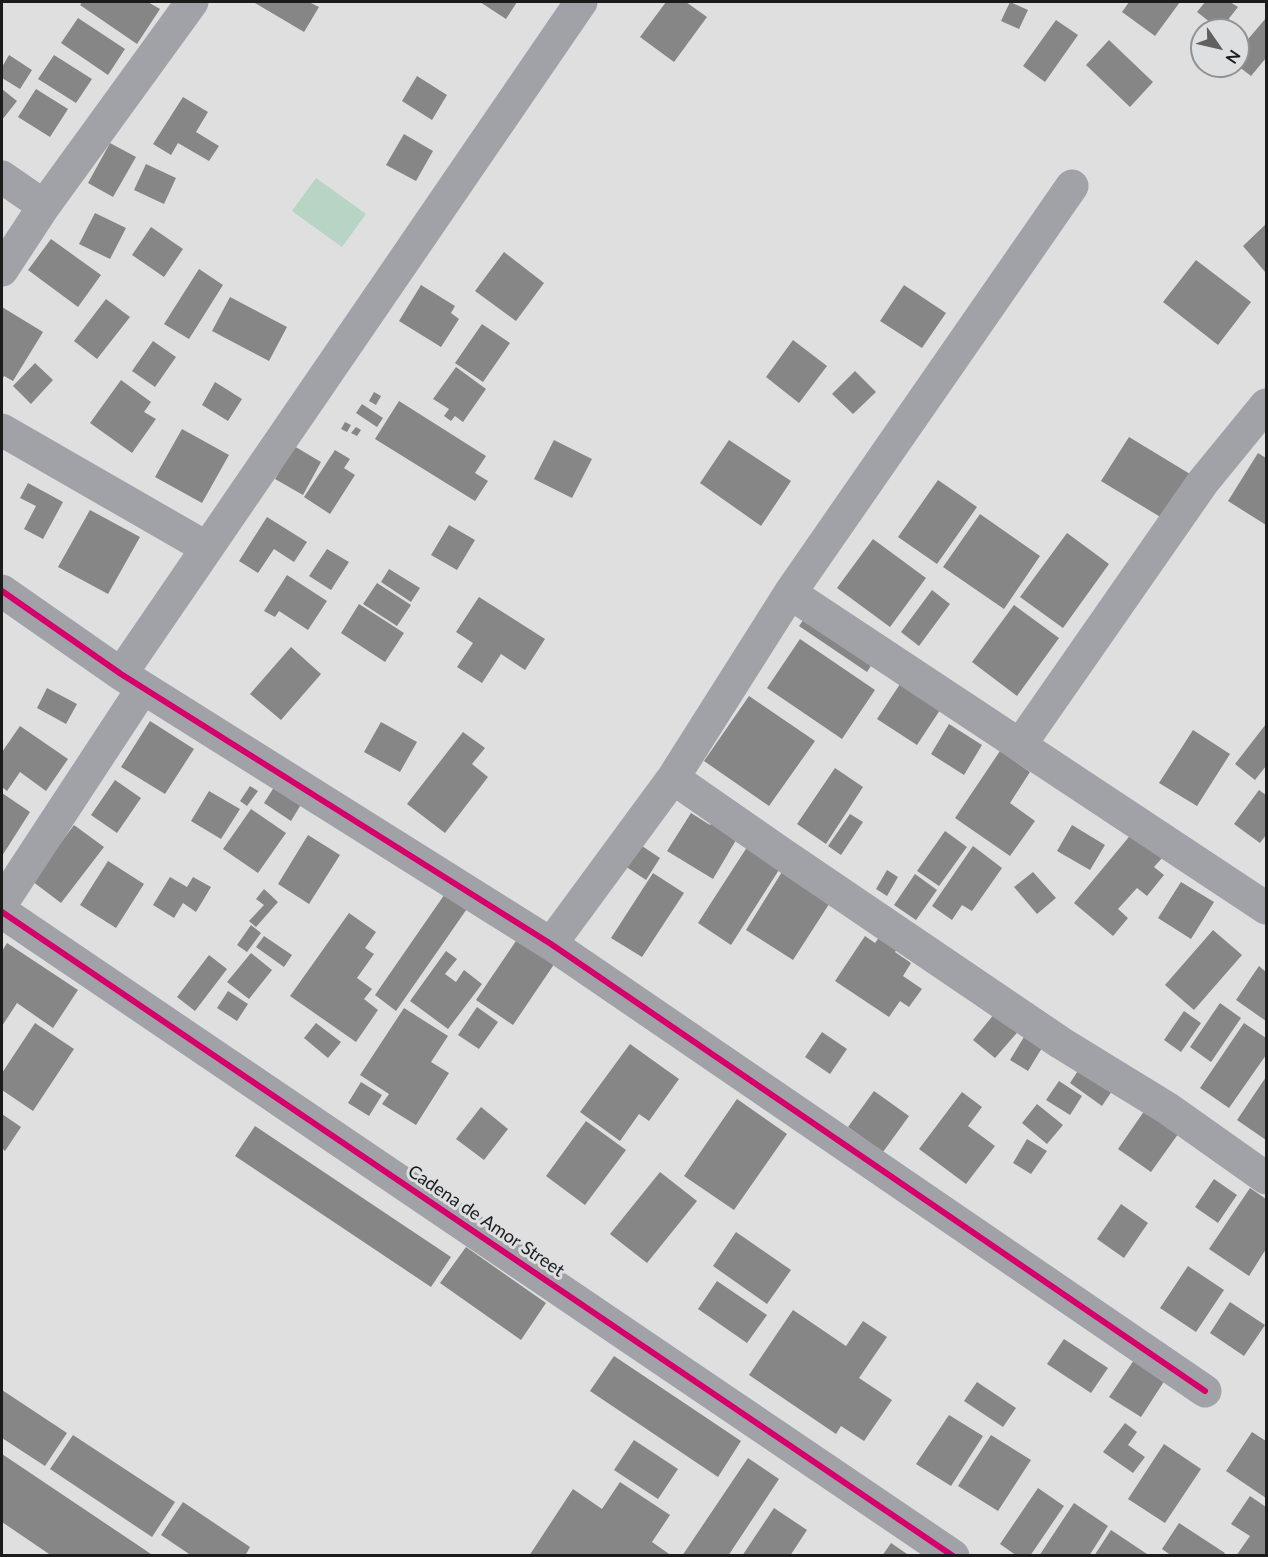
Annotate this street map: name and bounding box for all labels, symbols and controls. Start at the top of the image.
north arrow [1190,18,1250,78]
text: N [1222,47,1245,68]
street label: Cadena de Amor Street [404,1161,568,1281]

